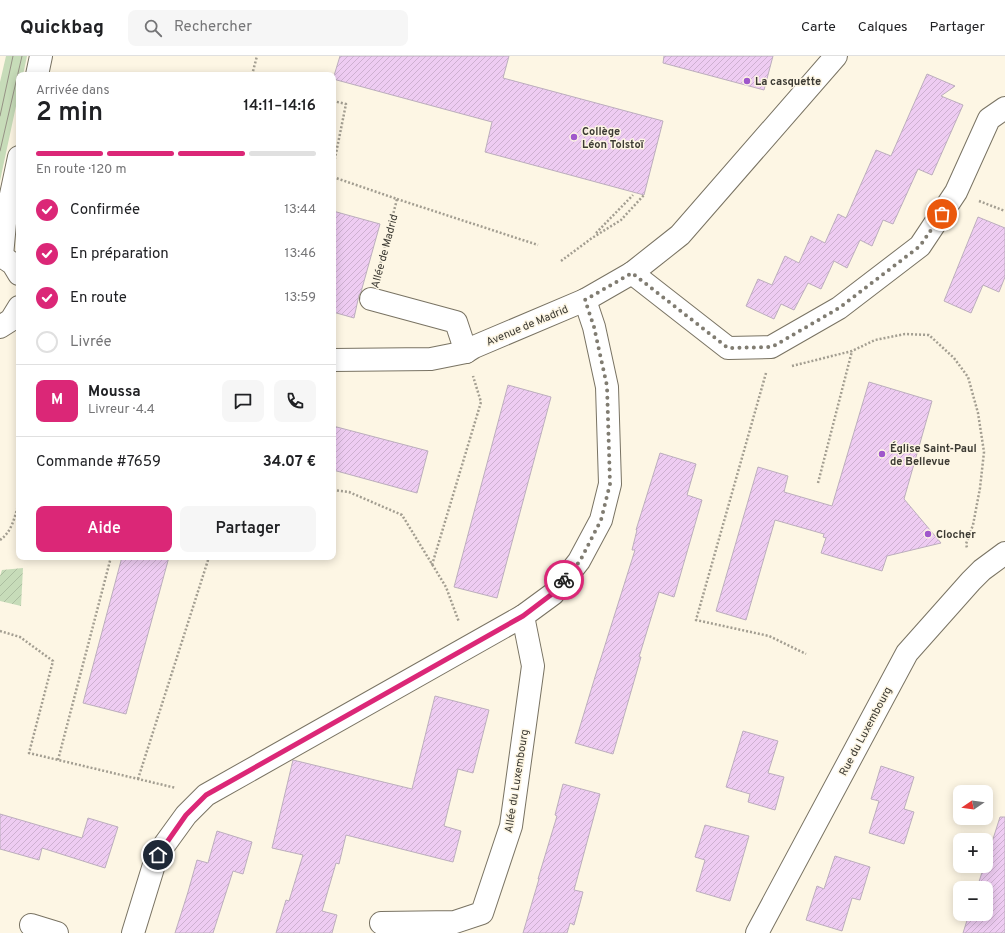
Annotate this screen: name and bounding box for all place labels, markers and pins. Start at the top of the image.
place label: La casquette [755,75,821,89]
marker: La casquette [742,76,752,86]
place label: Collège Léon Tolstoï [582,125,645,152]
marker: Collège Léon Tolstoï [569,132,579,142]
pin [925,197,959,231]
place label: Église Saint-Paul de Bellevue [890,441,977,469]
marker: Église Saint-Paul de Bellevue [877,449,887,459]
place label: Clocher [936,528,976,542]
marker: Clocher [923,529,933,539]
pin [141,838,175,872]

